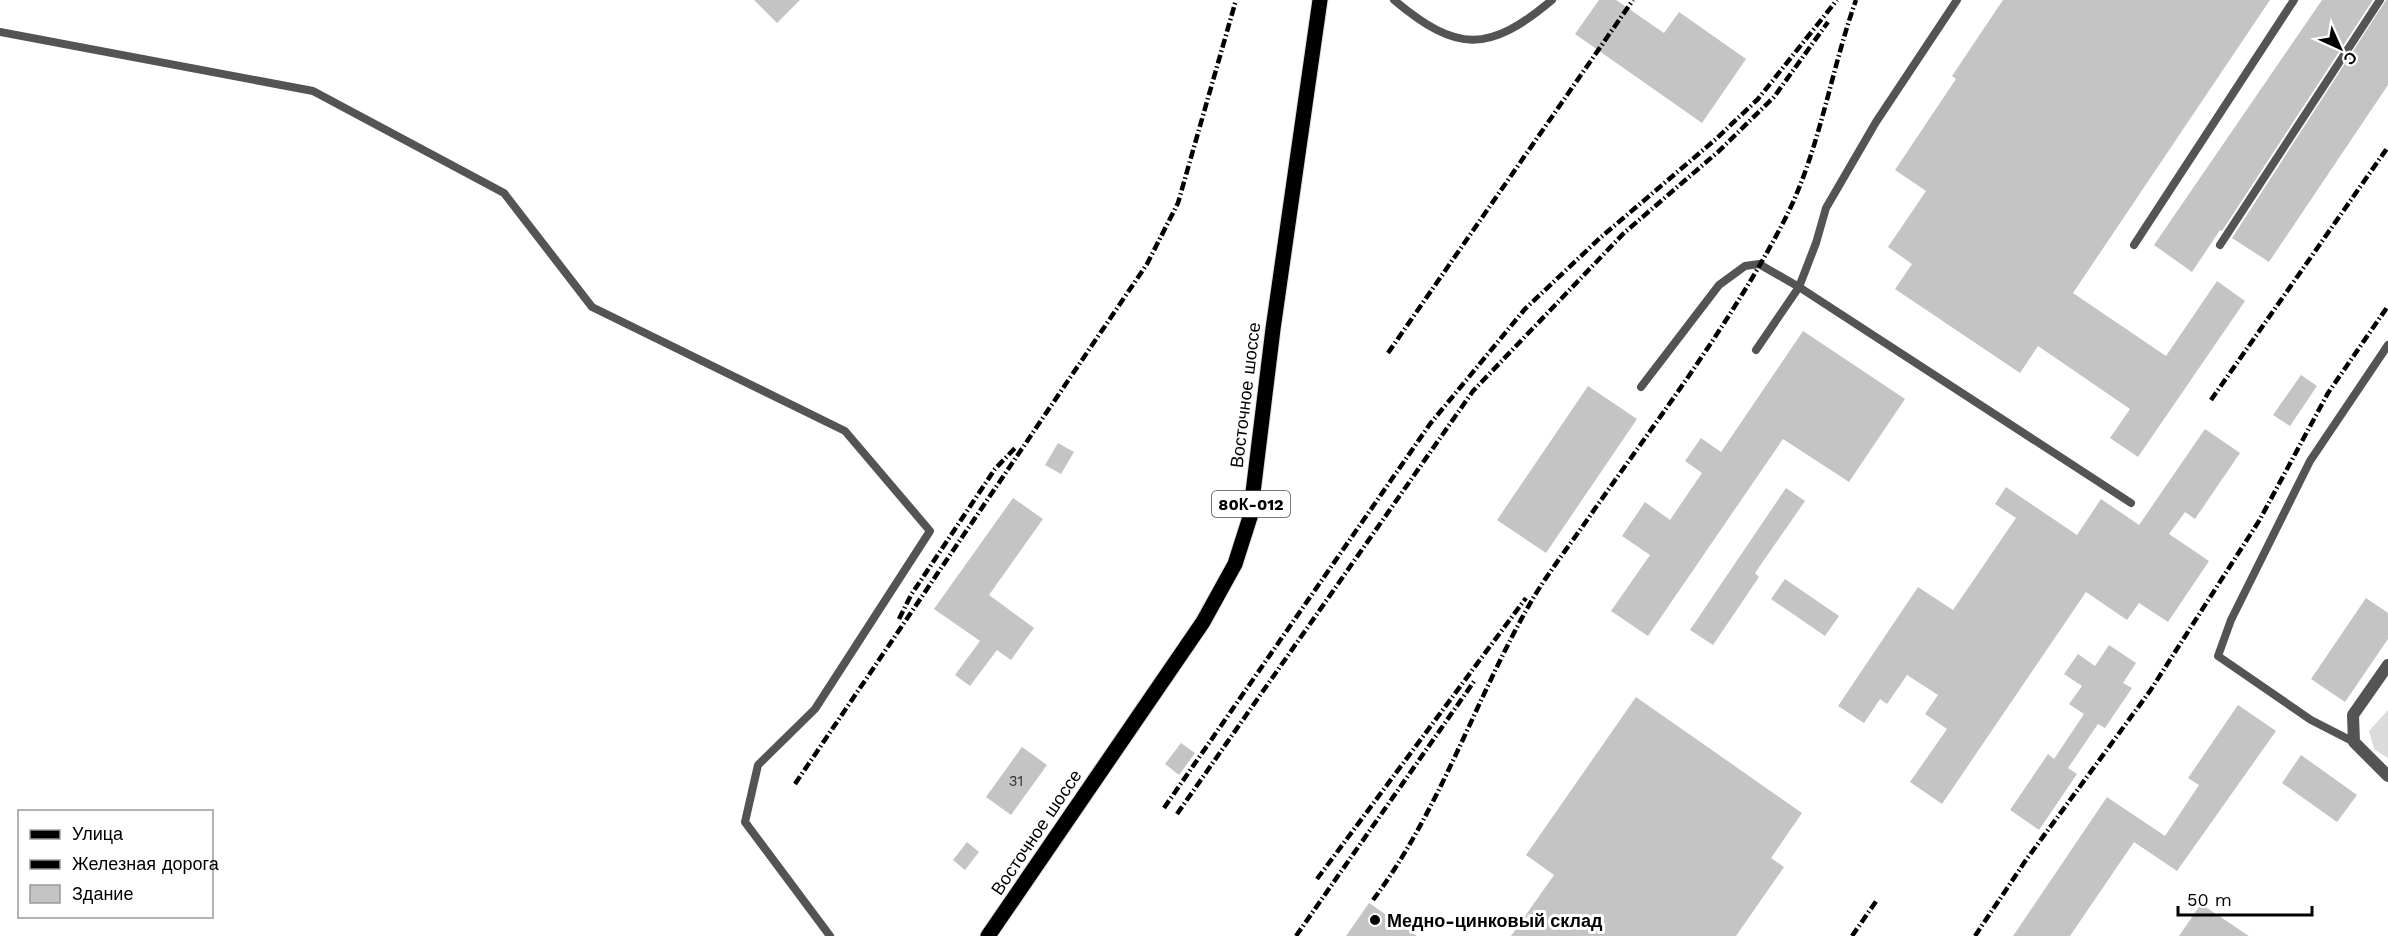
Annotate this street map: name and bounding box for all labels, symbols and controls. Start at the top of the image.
north arrow [2310,18,2370,78]
text: С [2339,47,2361,69]
street label: Восточное шоссе [1226,321,1264,469]
road number: 80К-012 [1212,491,1290,517]
street label: Восточное шоссе [986,765,1086,899]
house number: 31 [1009,772,1023,790]
legend [18,810,213,918]
text: Улица [72,823,124,844]
text: Железная дорога [72,853,220,874]
scale bar [2178,879,2312,917]
text: Здание [72,883,133,904]
text: 50 m [2187,889,2232,910]
place label: Медно-цинковый склад [1387,910,1603,931]
marker: Медно-цинковый склад [1368,913,1382,927]

